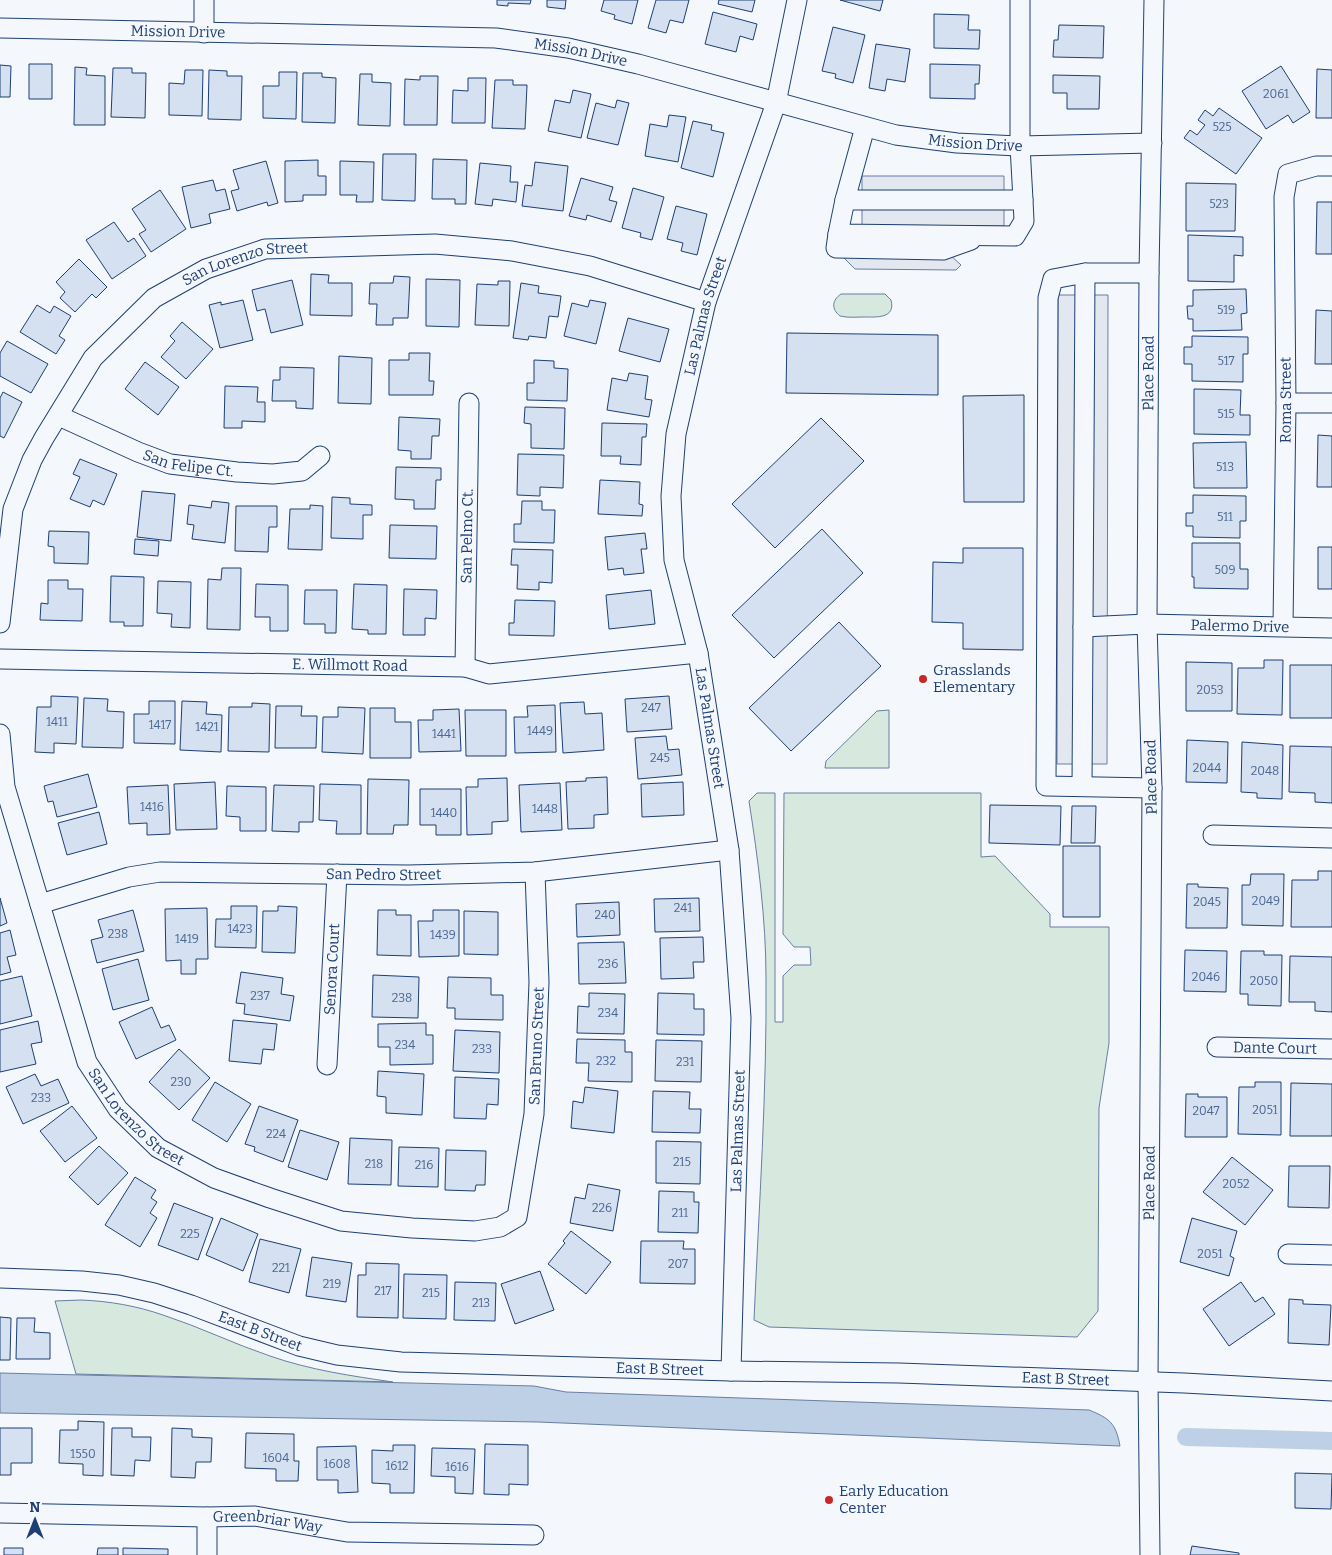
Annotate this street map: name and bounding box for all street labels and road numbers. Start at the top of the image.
street label: Mission Drive [130,22,226,42]
street label: Mission Drive [533,34,629,70]
street label: Mission Drive [927,130,1023,155]
street label: San Lorenzo Street [179,239,309,290]
street label: Las Palmas Street [681,253,731,377]
street label: Place Road [1139,335,1158,411]
street label: Roma Street [1276,356,1295,443]
street label: San Felipe Ct. [140,446,235,481]
street label: San Pelmo Ct. [457,489,477,584]
street label: Palermo Drive [1190,616,1289,636]
street label: E. Willmott Road [292,655,408,675]
street label: Las Palmas Street [692,666,729,791]
street label: Place Road [1141,739,1161,815]
street label: San Pedro Street [326,865,442,884]
street label: Senora Court [321,922,343,1015]
street label: San Bruno Street [525,986,548,1105]
street label: Dante Court [1233,1038,1318,1058]
street label: San Lorenzo Street [84,1065,188,1170]
street label: Las Palmas Street [727,1069,749,1193]
street label: Place Road [1140,1145,1159,1221]
street label: East B Street [216,1307,305,1355]
street label: East B Street [616,1359,705,1379]
street label: East B Street [1021,1368,1111,1389]
street label: Greenbriar Way [213,1507,324,1537]

